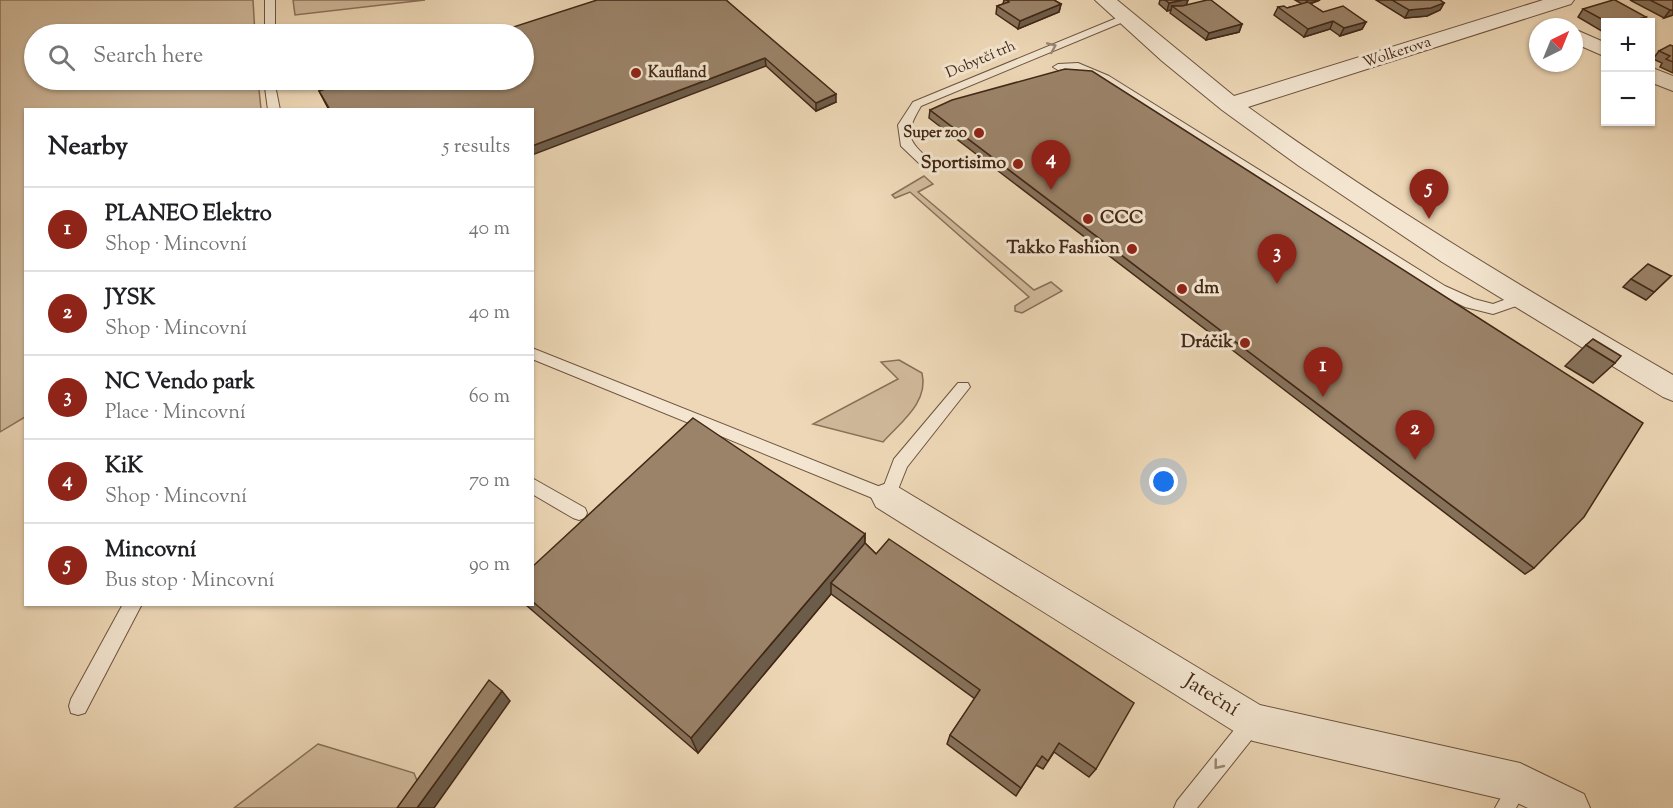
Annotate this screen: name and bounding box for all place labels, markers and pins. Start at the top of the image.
place label: Kaufland [648,63,707,84]
marker: Kaufland [629,66,643,80]
place label: Super zoo [903,123,967,144]
marker: Super zoo [972,126,986,140]
pin: 4 [1032,140,1070,190]
place label: Sportisimo [921,151,1006,177]
marker: Sportisimo [1011,157,1025,171]
pin: 5 [1410,170,1448,219]
place label: CCC [1100,206,1144,232]
marker: CCC [1081,212,1095,226]
pin: 3 [1258,234,1296,284]
place label: Takko Fashion [1007,236,1120,262]
marker: Takko Fashion [1125,242,1139,256]
place label: dm [1194,276,1219,302]
marker: dm [1175,282,1189,296]
place label: Dráčik [1181,330,1233,356]
marker: Dráčik [1238,336,1252,350]
pin: 1 [1304,348,1342,397]
pin: 2 [1396,410,1434,460]

